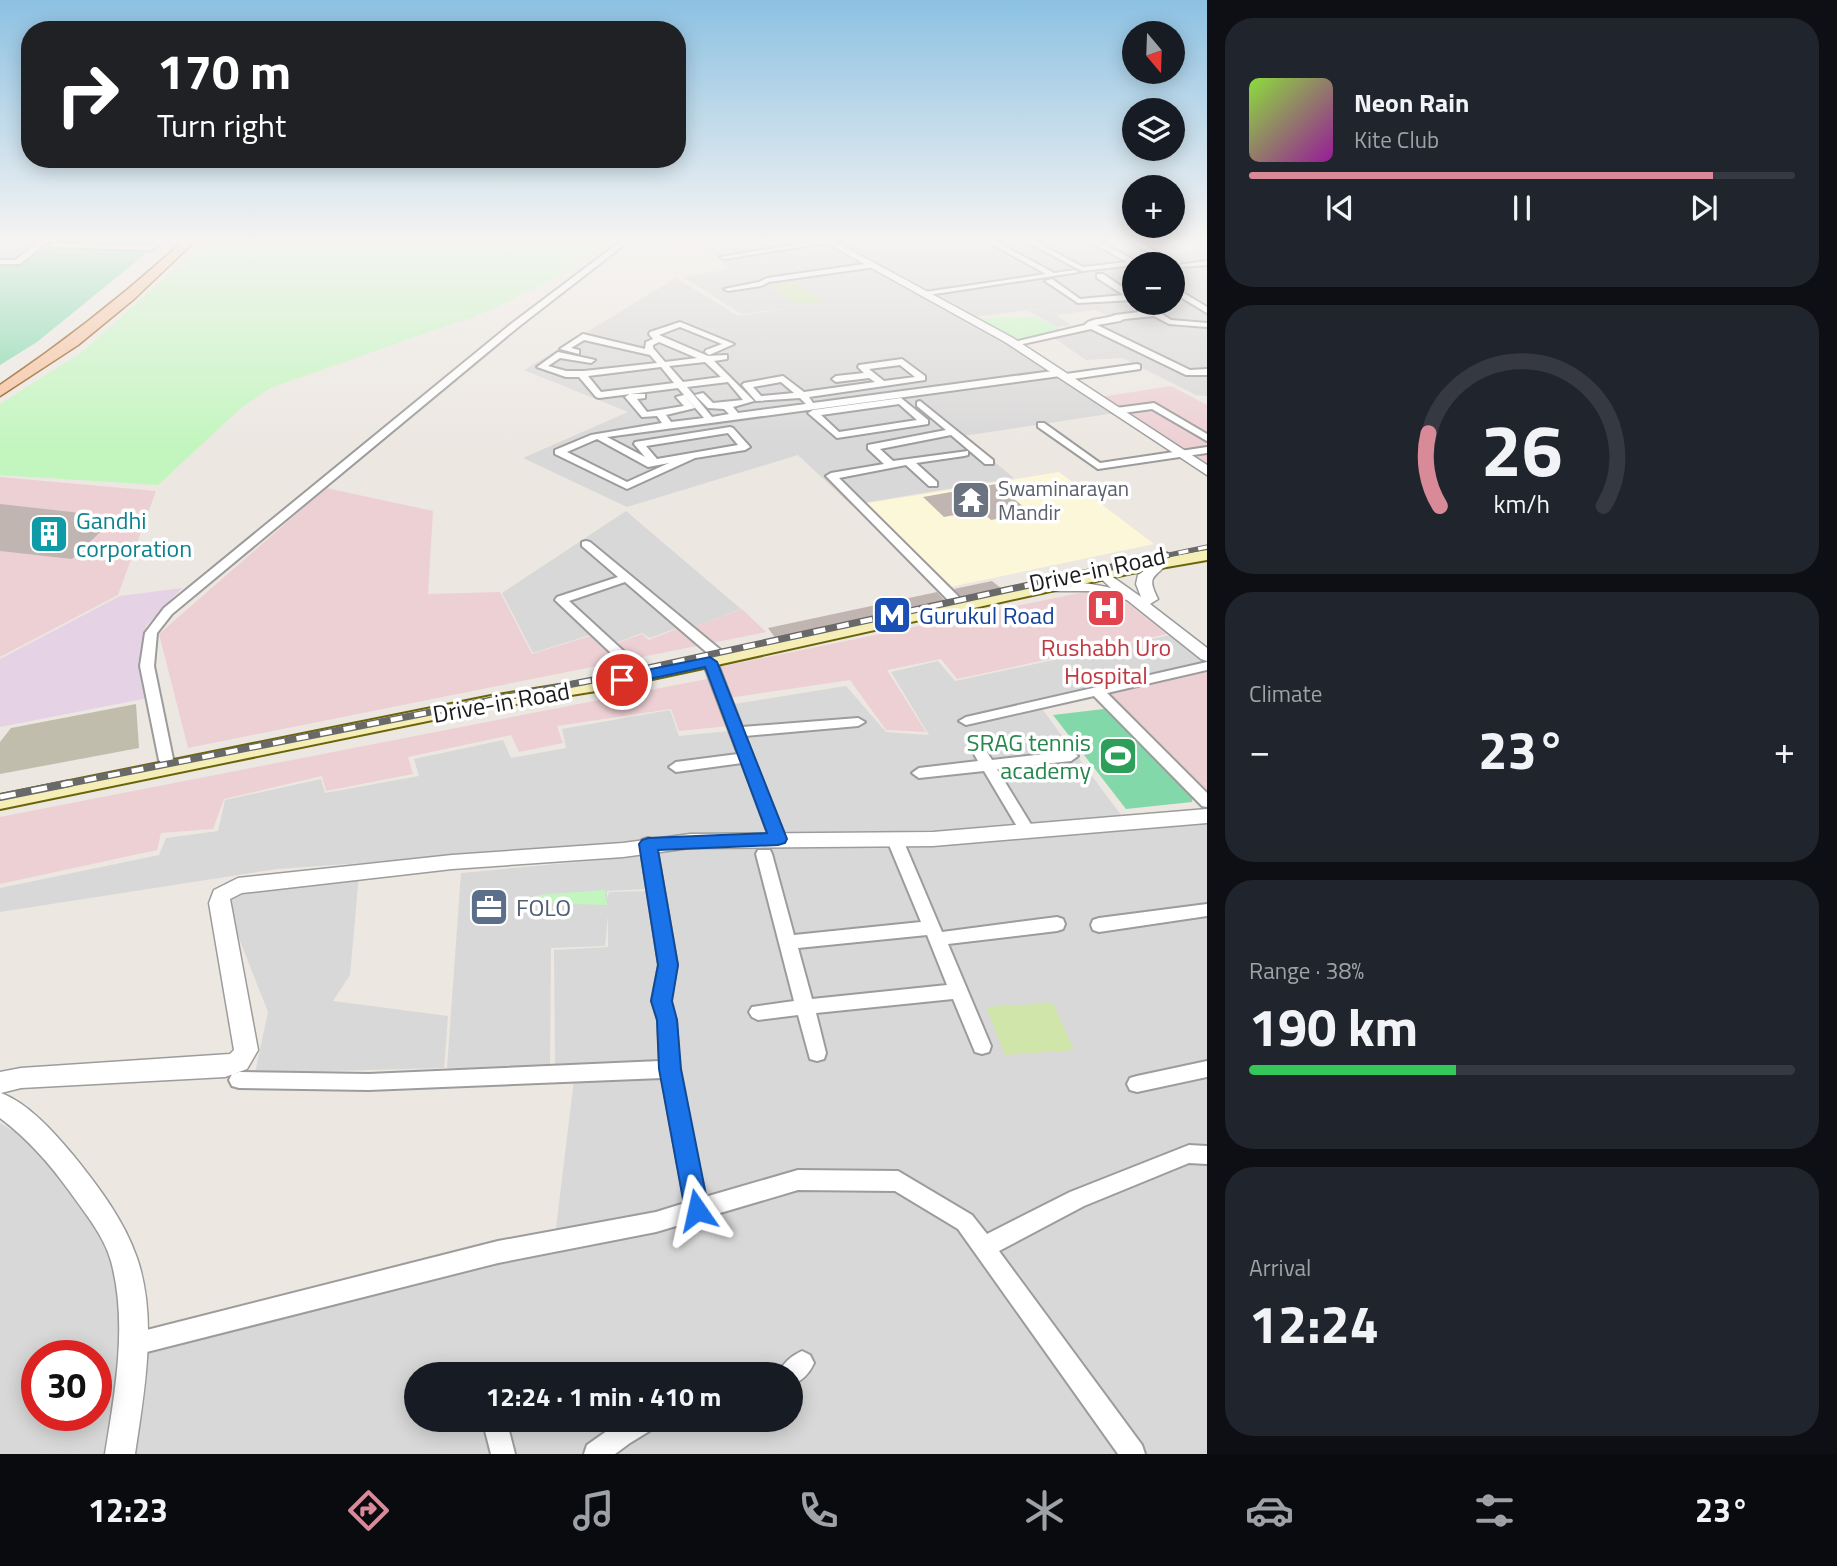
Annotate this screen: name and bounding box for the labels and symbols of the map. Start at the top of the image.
north arrow [1122,21,1185,84]
place label: Swaminarayan Mandir [998,472,1129,528]
temple icon: Swaminarayan Mandir [950,479,992,521]
place label: Gandhi corporation [76,502,192,566]
building icon: Gandhi corporation [28,513,70,555]
street label: Drive-in Road [1026,537,1168,601]
hospital icon: Rushabh Uro Hospital [1085,587,1127,629]
metro station icon: Gurukul Road [871,594,913,636]
place label: Gurukul Road [919,597,1055,633]
place label: Rushabh Uro Hospital [1041,629,1171,693]
pin [592,650,652,710]
street label: Drive-in Road [430,672,572,732]
place label: SRAG tennis academy [967,724,1091,788]
sports icon: SRAG tennis academy [1097,735,1139,777]
office icon: FOLO [468,886,510,928]
place label: FOLO [516,889,571,925]
position arrow [660,1173,734,1247]
speed limit sign: 30 [21,1340,112,1431]

